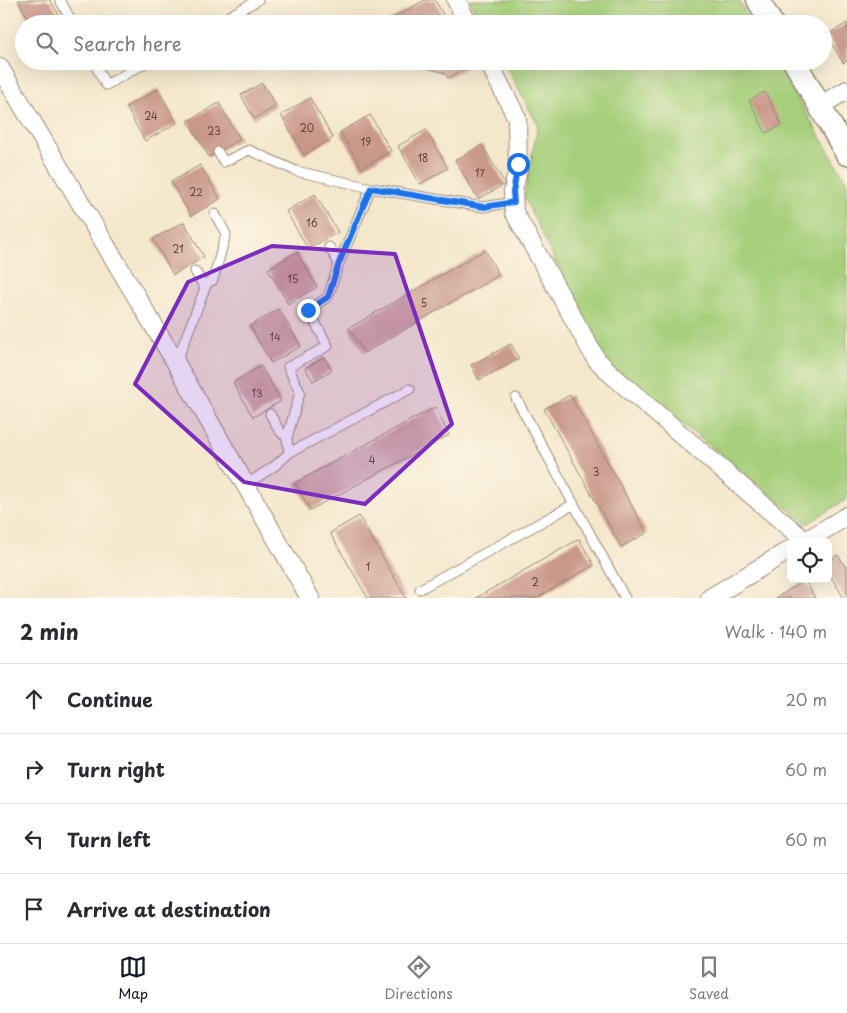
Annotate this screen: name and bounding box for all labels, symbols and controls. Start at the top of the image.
search box [15,15,832,70]
icon: search [33,29,61,57]
text: Search here [73,29,182,57]
house number: 24 [144,108,158,123]
house number: 20 [300,120,314,135]
house number: 23 [207,123,221,138]
house number: 19 [361,134,371,149]
house number: 18 [418,150,428,165]
route start [507,153,530,176]
house number: 17 [475,165,486,180]
house number: 22 [189,184,203,199]
house number: 16 [306,215,318,230]
house number: 21 [172,241,184,256]
house number: 15 [288,271,298,286]
house number: 5 [421,295,427,310]
route end [297,299,320,322]
house number: 14 [269,329,281,344]
house number: 13 [251,385,263,400]
house number: 4 [369,452,376,467]
house number: 3 [593,464,599,479]
map controls [787,538,832,583]
button: locate [787,538,832,583]
house number: 1 [366,559,370,574]
house number: 2 [531,574,539,589]
text: 2 min [20,615,79,647]
text: Walk · 140 m [725,619,827,643]
icon: ahead [20,685,48,713]
text: Continue [67,685,153,713]
text: 20 m [786,687,827,711]
icon: right [20,755,48,783]
text: Turn right [67,755,165,783]
text: 60 m [785,757,827,781]
icon: left [20,825,48,853]
text: Turn left [67,825,151,853]
text: 60 m [785,827,827,851]
icon: arrive [20,895,48,923]
text: Arrive at destination [67,895,271,923]
tab: Map [118,953,148,1004]
tab: Directions [385,953,453,1004]
tab: Saved [689,953,729,1004]

